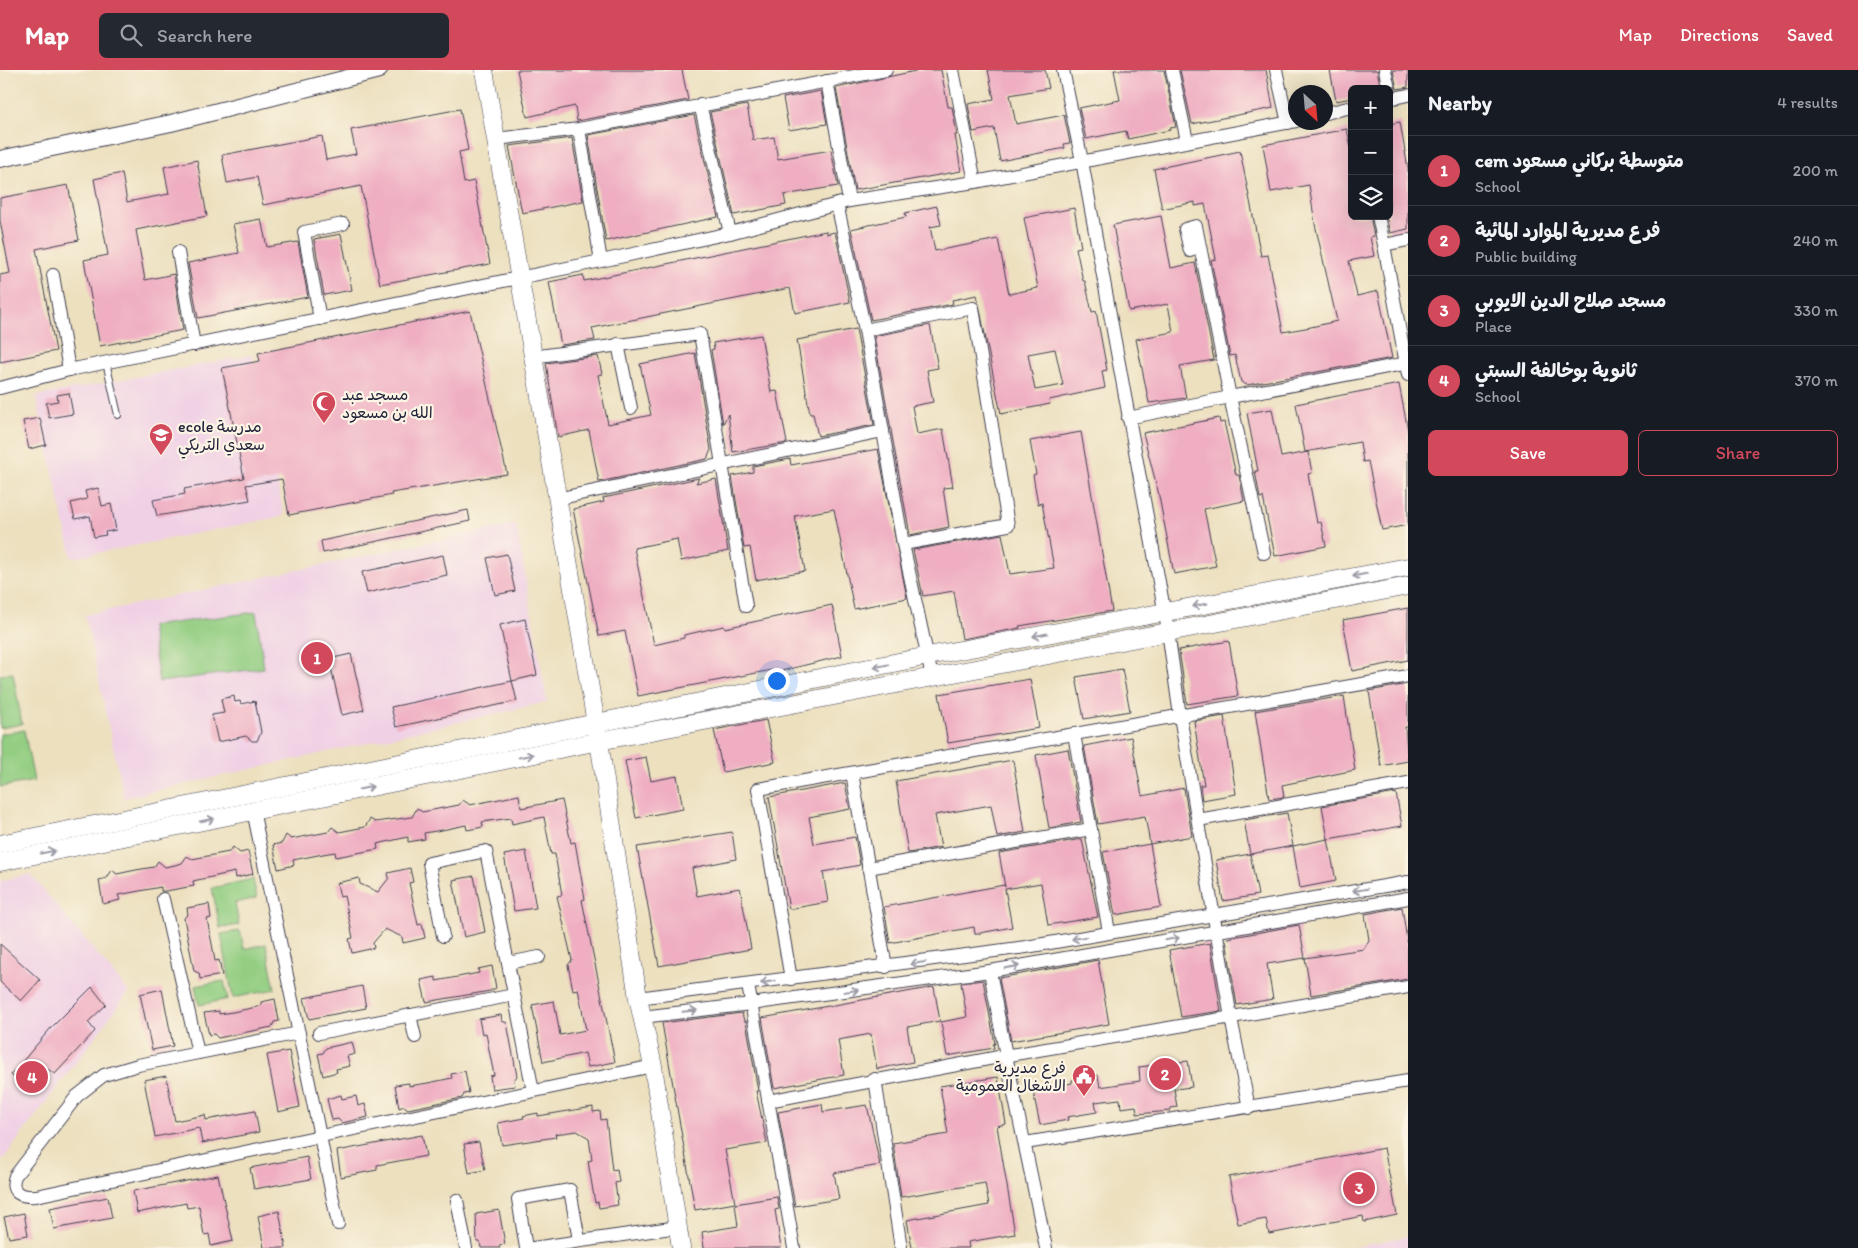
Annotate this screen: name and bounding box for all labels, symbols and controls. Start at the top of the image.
search box [99,13,449,58]
text: Map [25,21,69,50]
icon: search [117,21,145,49]
text: Search here [157,24,252,47]
text: Map [1619,24,1652,46]
text: Directions [1680,24,1759,46]
text: Saved [1787,24,1833,46]
north arrow [1288,85,1333,130]
map controls [1348,85,1393,220]
button: + [1348,85,1393,130]
text: Nearby [1428,90,1492,115]
text: 4 results [1777,93,1838,112]
button: − [1348,130,1393,175]
text: cem متوسطة بركاني مسعود [1475,149,1684,172]
text: 1 [1440,161,1448,180]
text: 200 m [1793,161,1838,180]
button: layers [1348,175,1393,220]
text: School [1475,177,1521,196]
text: فرع مديرية الموارد المائية [1475,219,1661,242]
text: 2 [1440,231,1448,250]
text: 240 m [1793,231,1838,250]
text: Public building [1475,247,1577,266]
text: مسجد صلاح الدين الايوبي [1475,289,1666,312]
text: 3 [1440,301,1448,320]
text: 330 m [1794,301,1838,320]
text: Place [1475,317,1512,336]
text: ثانوية بوخالفة السبتي [1475,359,1636,382]
text: 4 [1439,371,1449,390]
text: 370 m [1794,371,1838,390]
place label: مسجد عبد الله بن مسعود [342,385,433,423]
text: School [1475,387,1521,406]
mosque icon: مسجد عبد الله بن مسعود [311,390,337,424]
place label: ecole مدرسة سعدي التريكي [178,417,265,459]
school or university icon: ecole مدرسة سعدي التريكي [148,422,174,456]
button: Save [1428,430,1628,476]
button: Share [1638,430,1838,476]
one-way arrow [1352,571,1368,581]
one-way arrow [1193,601,1209,611]
one-way arrow [1033,630,1049,640]
pin: 1 [301,639,333,677]
one-way arrow [873,662,889,671]
your location [764,668,790,694]
one-way arrow [517,751,533,760]
one-way arrow [358,782,374,792]
one-way arrow [199,814,215,824]
one-way arrow [39,847,55,856]
one-way arrow [1352,886,1368,896]
one-way arrow [1071,933,1087,943]
one-way arrow [1164,934,1180,943]
one-way arrow [911,958,927,968]
one-way arrow [1004,962,1020,972]
one-way arrow [760,977,776,987]
one-way arrow [843,985,859,995]
one-way arrow [682,1006,698,1016]
pin: 2 [1149,1055,1181,1093]
pin: 4 [16,1058,48,1096]
place label: فرع مديرية الاشغال العمومية [956,1058,1066,1096]
public building icon: فرع مديرية الاشغال العمومية [1071,1063,1097,1097]
pin: 3 [1343,1169,1375,1207]

